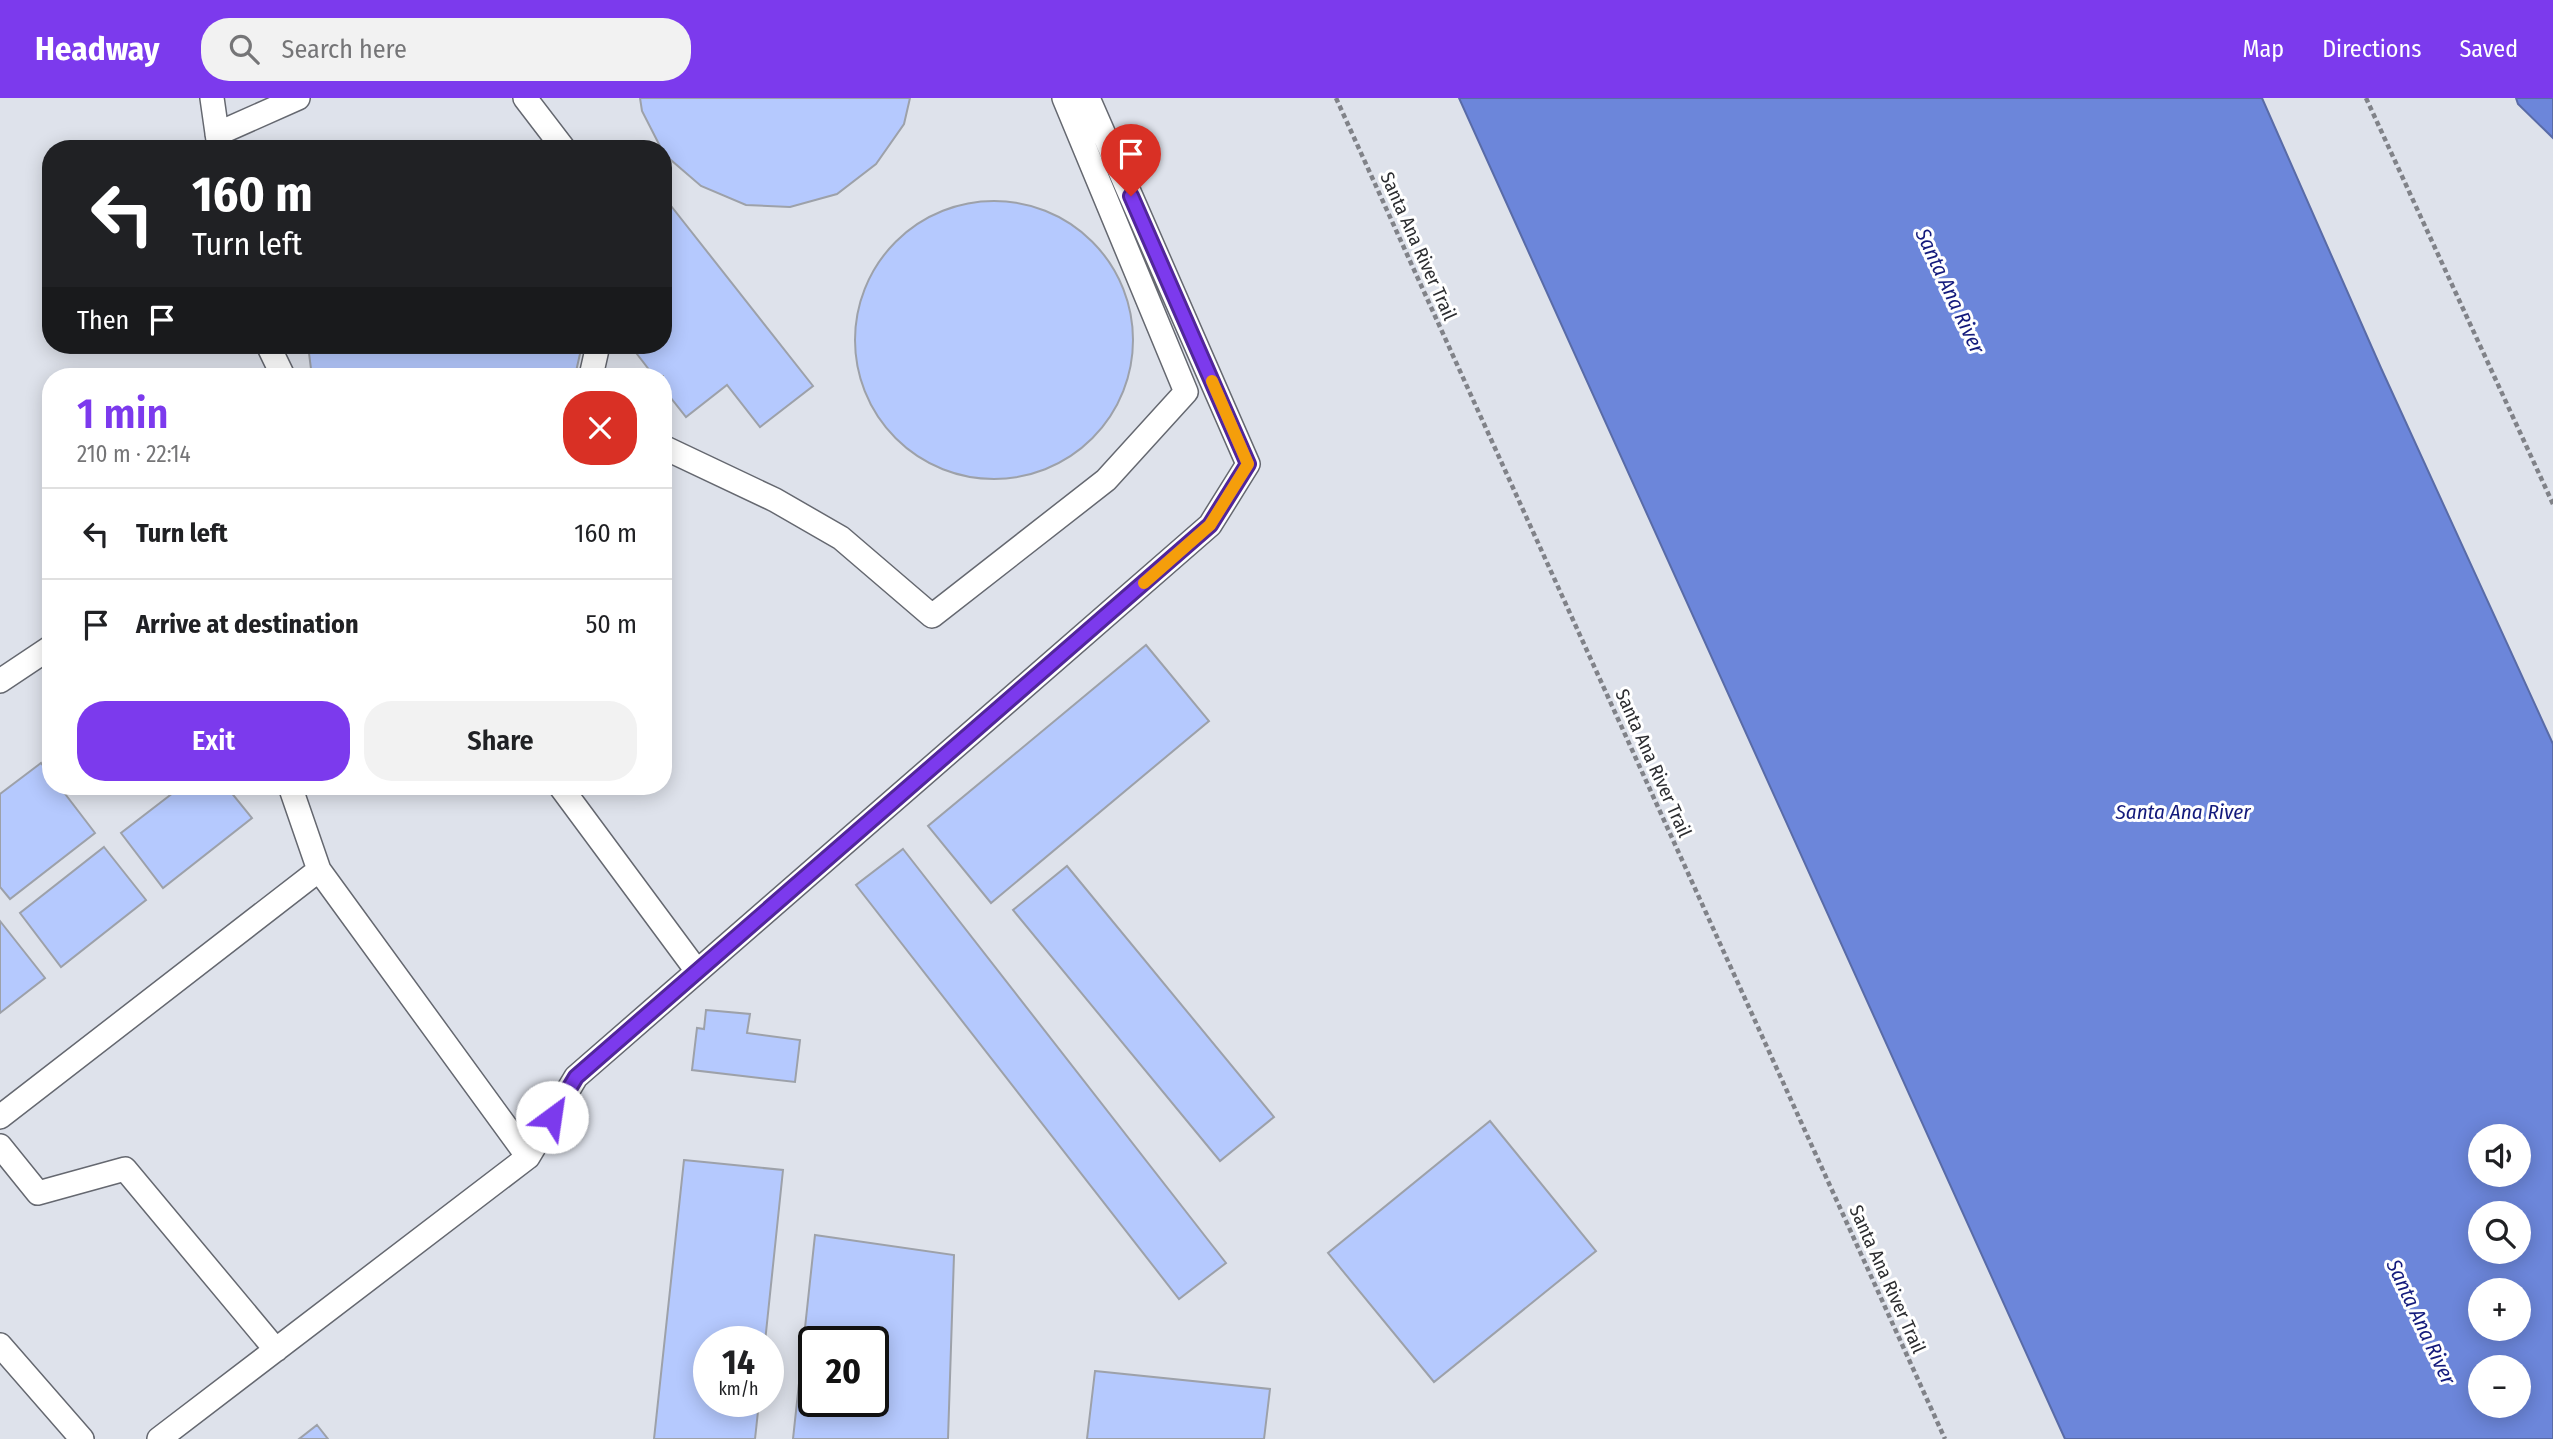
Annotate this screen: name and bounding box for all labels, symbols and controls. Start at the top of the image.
search box [201,18,691,81]
text: Headway [35,29,159,69]
icon: search [225,30,263,68]
text: Search here [281,34,407,65]
text: Map [2243,35,2284,63]
text: Directions [2322,35,2421,63]
text: Saved [2459,35,2518,63]
pin [1101,124,1161,196]
icon: arrive [1112,135,1150,173]
text: 160 m [192,165,313,224]
icon: left [77,168,168,259]
street label: Santa Ana River Trail [1376,169,1462,324]
water label: Santa Ana River [1909,223,1991,358]
text: Turn left [192,225,302,263]
icon: arrive [143,301,181,339]
text: Then [77,305,129,336]
text: 1 min [77,389,168,439]
button: close [563,391,637,465]
text: 210 m · 22:14 [77,440,191,468]
icon: left [77,515,115,553]
text: Turn left [136,518,228,549]
text: 160 m [574,518,637,549]
icon: arrive [77,606,115,644]
text: Arrive at destination [136,609,359,640]
text: 50 m [585,609,637,640]
street label: Santa Ana River Trail [1611,686,1697,841]
button: Exit [77,701,350,781]
button: Share [364,701,637,781]
water label: Santa Ana River [2114,799,2251,825]
position arrow [515,1080,589,1154]
map controls [2468,1124,2531,1418]
button: sound [2468,1124,2531,1187]
button: search [2468,1201,2531,1264]
street label: Santa Ana River Trail [1845,1202,1931,1357]
water label: Santa Ana River [2380,1254,2462,1389]
button: + [2468,1278,2531,1341]
speed limit sign: 20 [798,1326,889,1417]
text: 14 [722,1341,755,1383]
button: − [2468,1355,2531,1418]
text: km/h [718,1378,759,1400]

